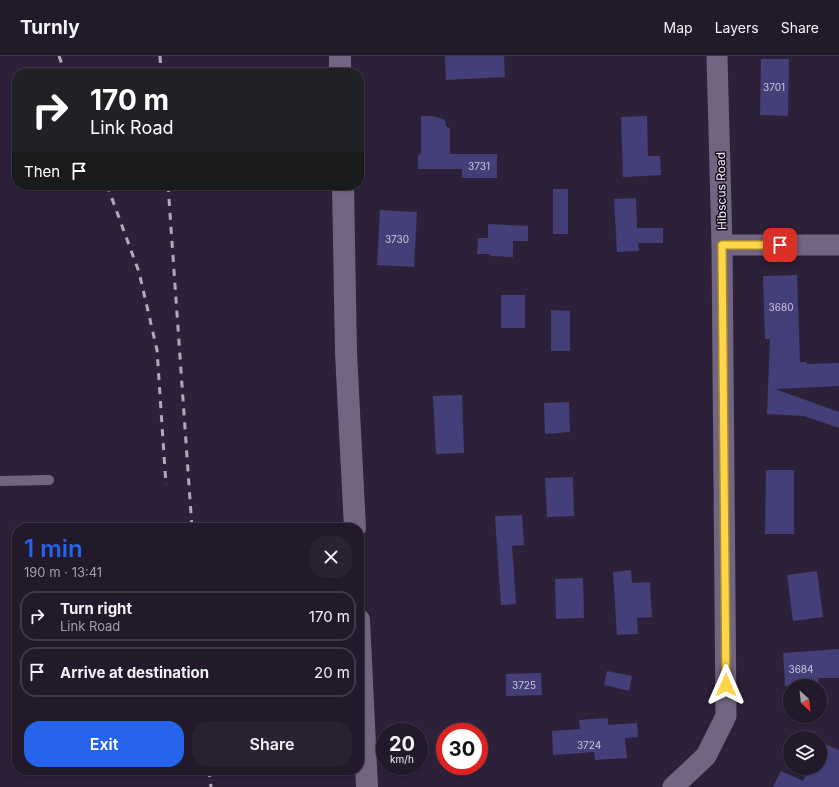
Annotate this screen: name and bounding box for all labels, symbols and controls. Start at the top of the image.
text: Turnly [20,16,80,39]
text: Map [664,19,693,36]
text: Layers [715,19,759,36]
text: Share [781,19,819,36]
house number: 3701 [763,81,785,93]
text: 170 m [90,83,169,117]
icon: right [24,84,76,136]
text: Link Road [90,117,174,138]
street label: Hibscus Road [713,152,729,230]
icon: arrive [68,160,90,182]
house number: 3731 [468,160,490,172]
text: Then [24,162,60,181]
pin [763,228,797,262]
house number: 3730 [385,233,409,245]
icon: arrive [769,234,791,256]
house number: 3680 [769,301,793,313]
text: 1 min [24,534,83,563]
button: close [310,536,352,578]
text: 190 m · 13:41 [24,564,102,580]
text: Turn right [60,599,132,618]
icon: right [26,605,48,627]
text: 170 m [309,607,350,626]
text: Link Road [60,618,120,634]
icon: arrive [26,661,48,683]
text: Arrive at destination [60,663,209,682]
text: 20 m [314,663,350,682]
house number: 3684 [788,663,814,675]
position arrow [705,664,747,706]
house number: 3725 [512,679,536,691]
north arrow [783,679,827,723]
map controls [783,679,827,775]
button: Exit [24,721,184,767]
button: Share [192,721,352,767]
speed limit sign: 30 [436,723,488,775]
button: layers [783,731,827,775]
text: 20 [389,732,415,756]
house number: 3724 [577,739,601,751]
text: km/h [390,753,414,765]

